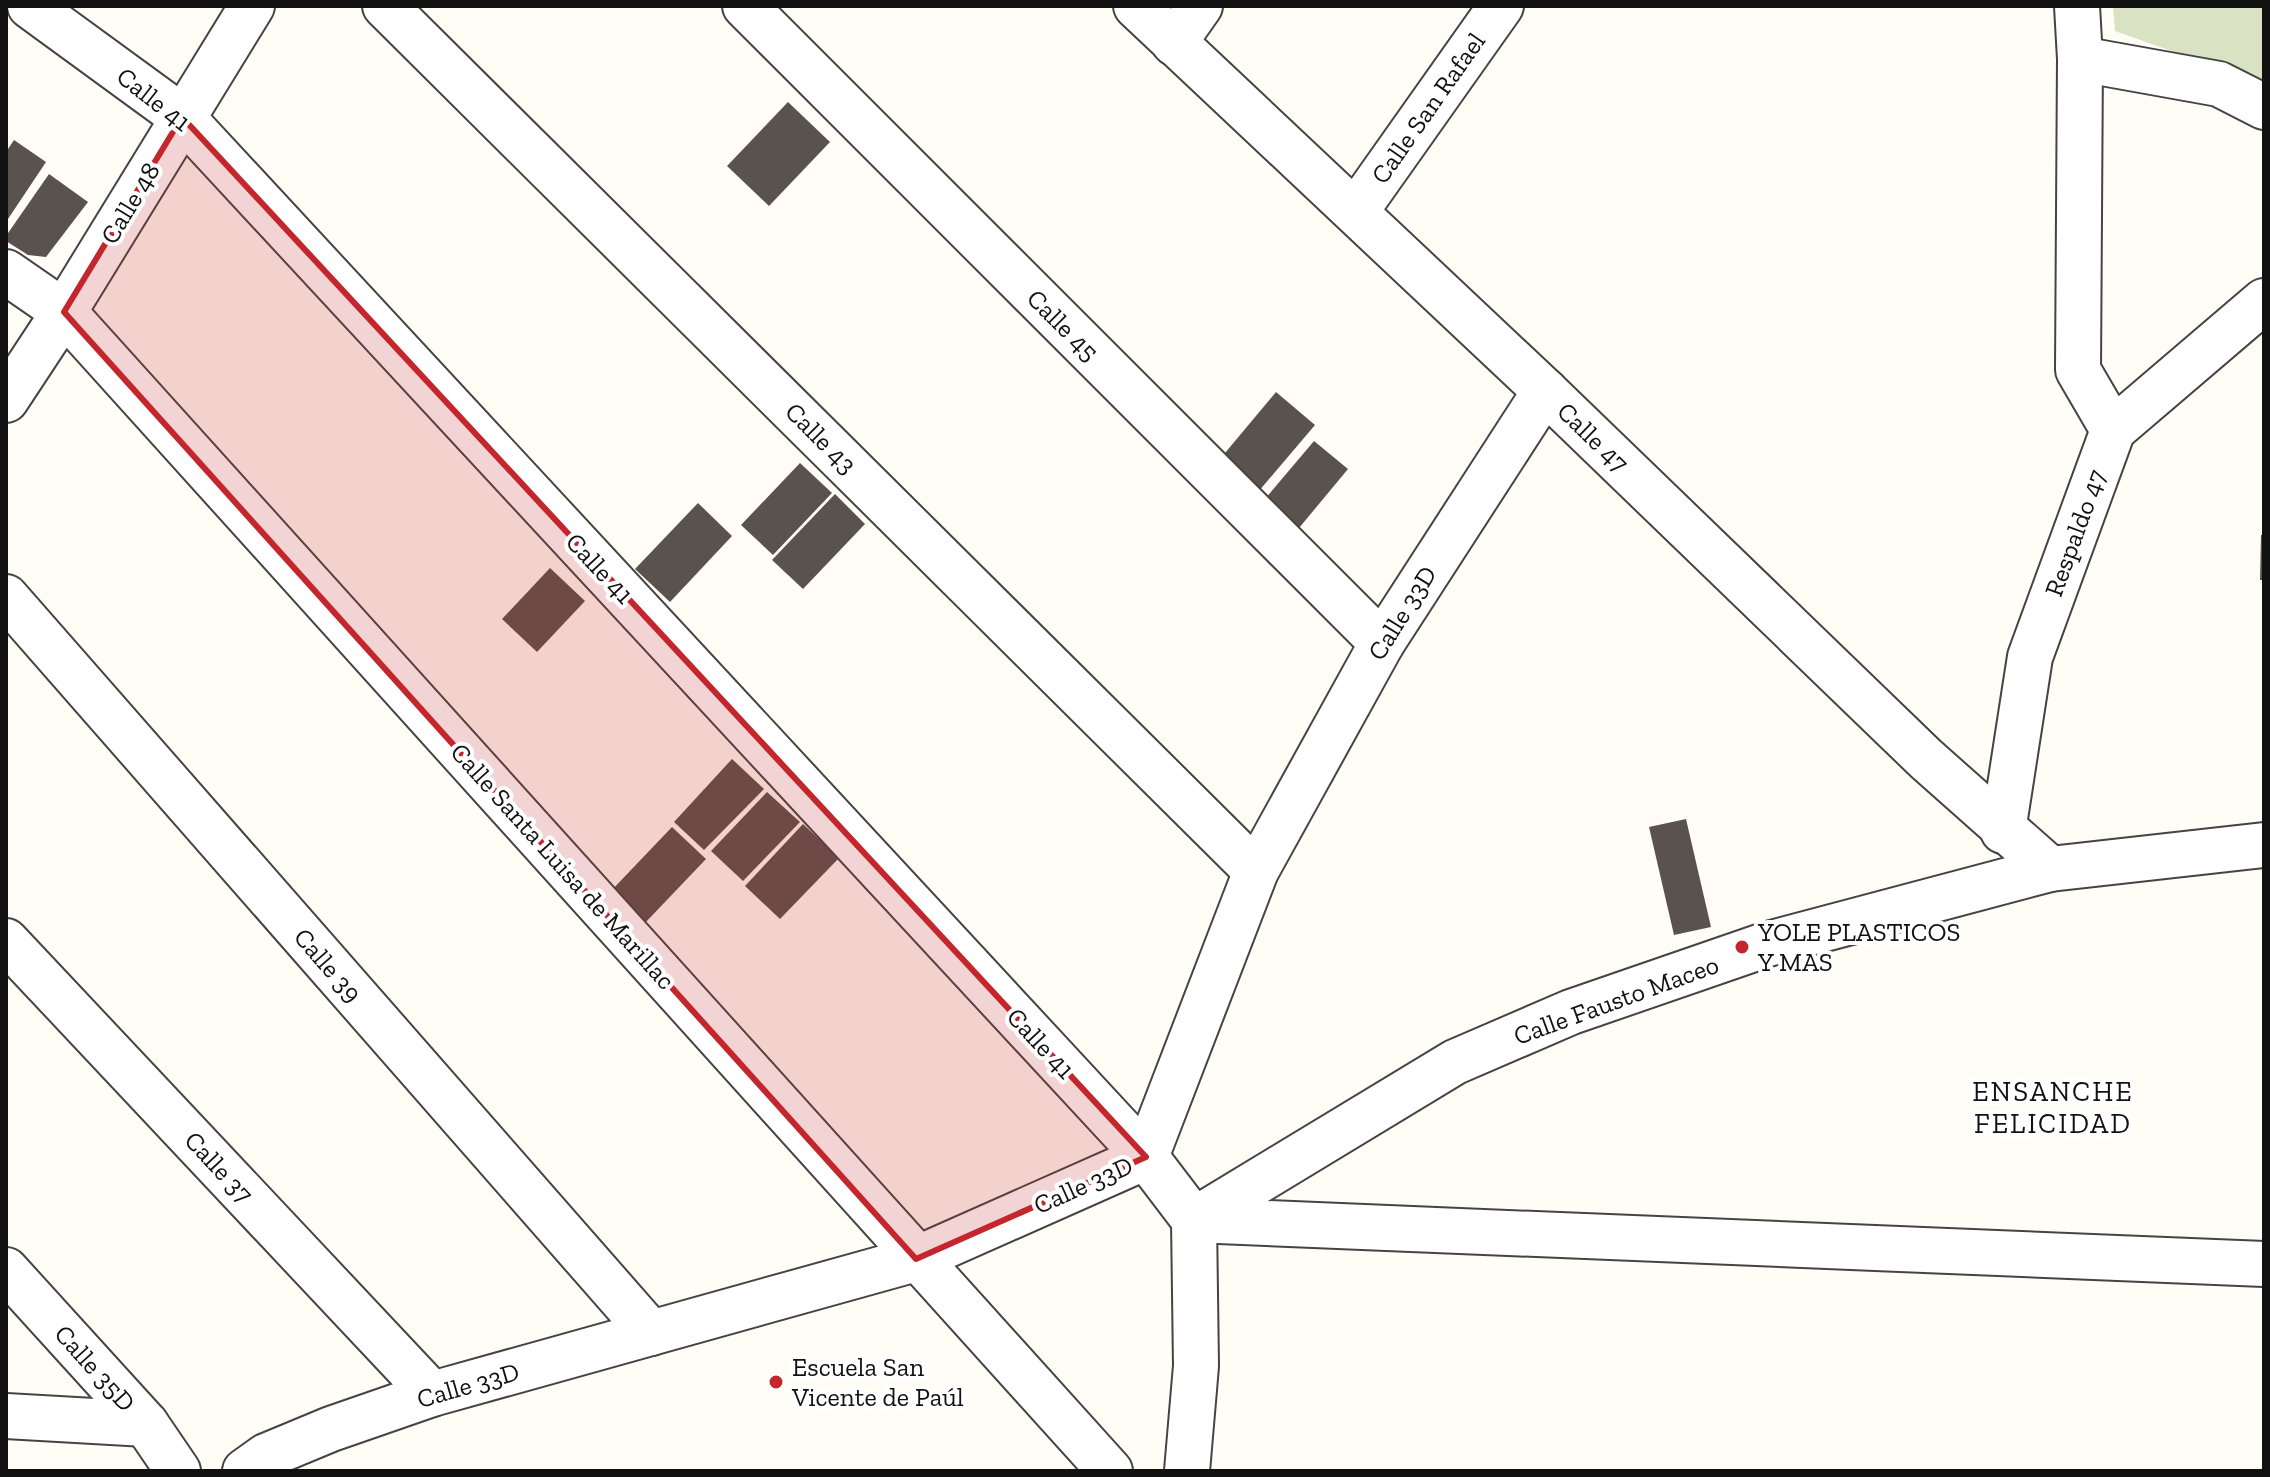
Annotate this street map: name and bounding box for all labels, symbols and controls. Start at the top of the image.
street label: Calle San Rafael [1364,26,1492,190]
street label: Calle 41 [111,60,197,138]
street label: Calle 48 [93,156,167,250]
street label: Calle 45 [1020,282,1106,368]
street label: Calle 47 [1551,395,1635,479]
street label: Calle 43 [779,396,863,480]
street label: Respaldo 47 [2037,465,2113,601]
street label: Calle 41 [559,526,641,610]
street label: Calle 33D [1361,560,1443,666]
street label: Calle Santa Luisa de Marillac [444,736,682,996]
place label: YOLE PLASTICOS Y MAS [1757,916,1960,978]
street label: Calle 39 [287,921,369,1009]
marker: YOLE PLASTICOS Y MAS [1733,938,1751,956]
street label: Calle Fausto Maceo [1509,948,1723,1052]
street label: Calle 41 [1000,1001,1082,1085]
district label: ENSANCHE FELICIDAD [1972,1075,2134,1140]
street label: Calle 37 [178,1125,260,1209]
street label: Calle 33D [1028,1149,1138,1221]
street label: Calle 35D [48,1318,142,1418]
place label: Escuela San Vicente de Paúl [791,1351,964,1413]
street label: Calle 33D [413,1355,523,1415]
marker: Escuela San Vicente de Paúl [767,1373,785,1391]

